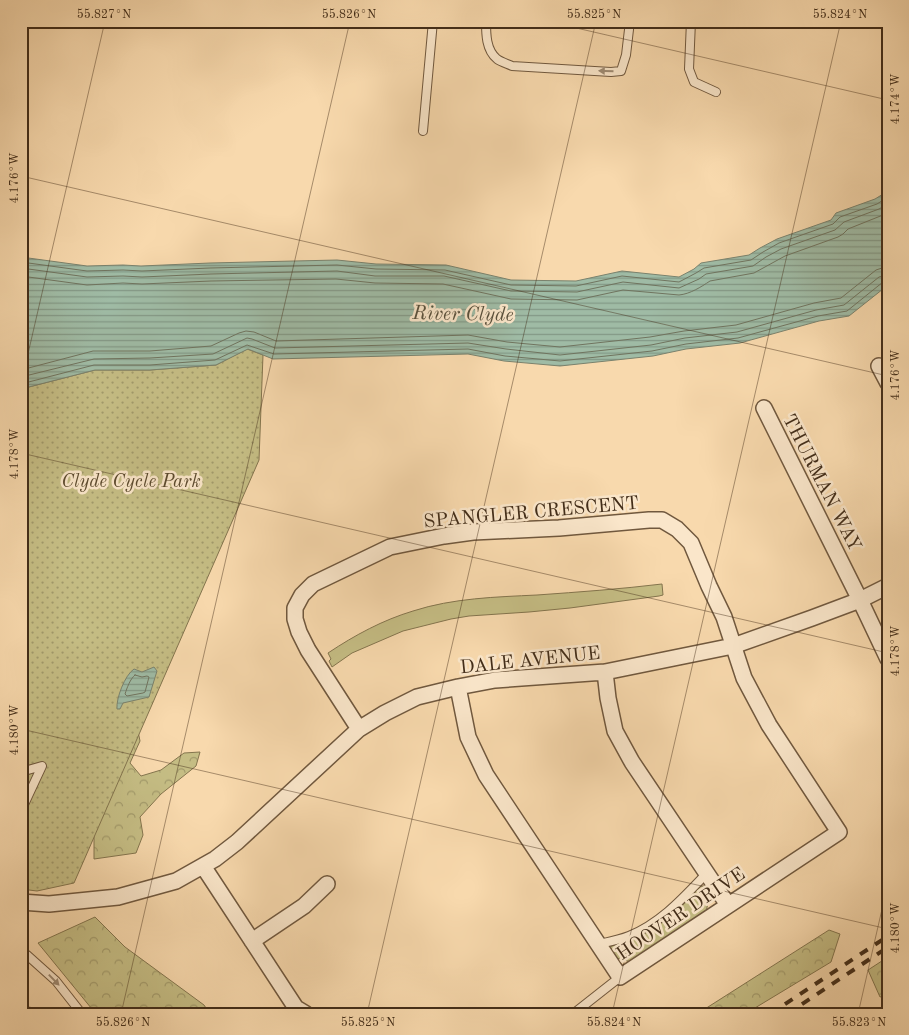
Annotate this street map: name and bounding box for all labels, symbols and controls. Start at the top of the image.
text: 55.827°N [77,8,131,21]
text: 55.826°N [322,8,376,21]
text: 55.825°N [567,8,621,21]
text: 55.824°N [813,8,867,21]
one-way arrow [597,67,613,75]
text: 4.174°W [890,73,902,124]
text: 4.176°W [9,152,21,203]
water label: River Clyde [411,304,514,326]
text: 4.176°W [890,349,902,400]
street label: THURMAN WAY [778,412,864,555]
text: 4.178°W [9,428,21,479]
park label: Clyde Cycle Park [61,473,201,492]
street label: SPANGLER CRESCENT [423,495,640,532]
text: 4.178°W [890,625,902,676]
street label: DALE AVENUE [459,645,601,678]
text: 4.180°W [9,704,21,755]
street label: HOOVER DRIVE [614,865,749,965]
text: 4.180°W [890,902,902,953]
one-way arrow [48,974,60,986]
text: 55.826°N [96,1016,150,1029]
text: 55.825°N [341,1016,395,1029]
text: 55.824°N [587,1016,641,1029]
text: 55.823°N [832,1016,886,1029]

